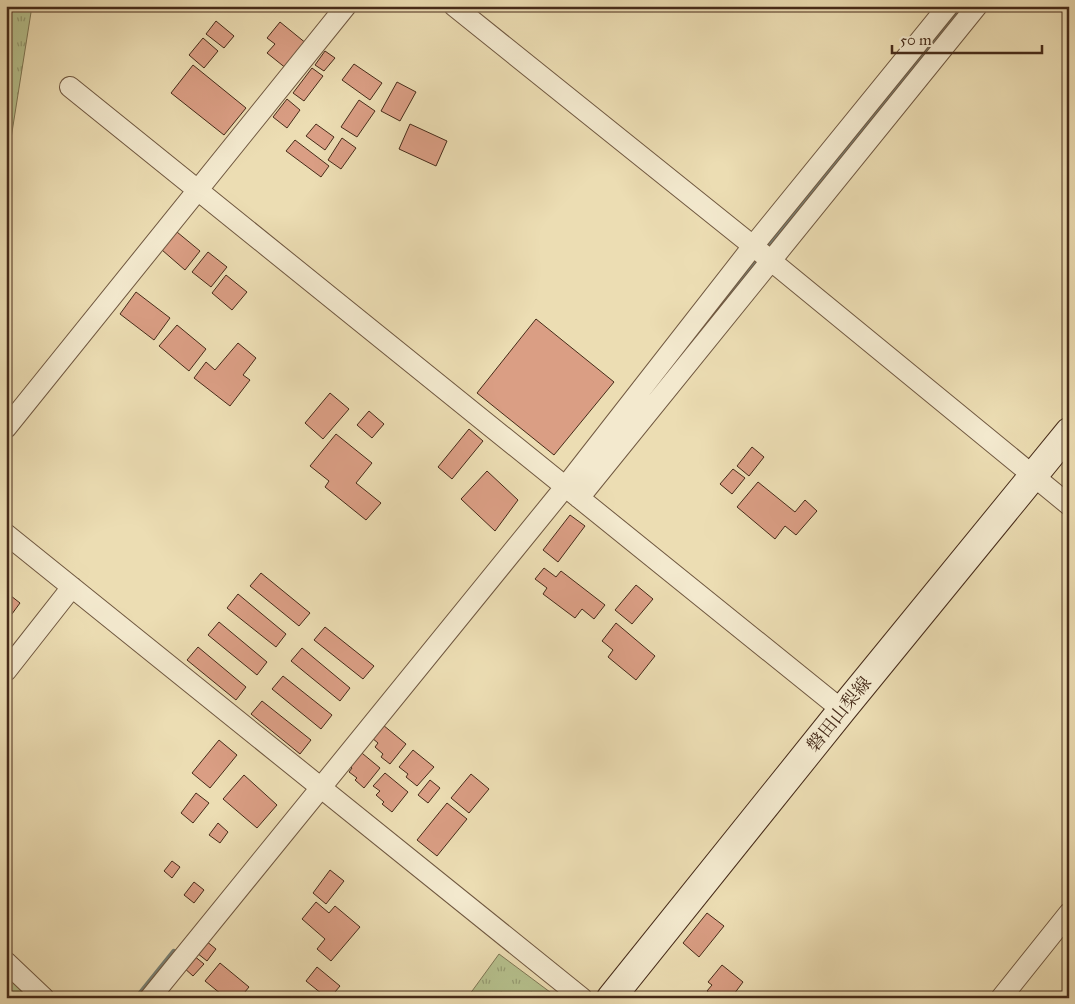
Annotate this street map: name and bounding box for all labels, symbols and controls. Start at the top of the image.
scale bar [892,22,1042,54]
text: 50 m [900,31,932,49]
street label: 磐田山梨線 [802,672,876,756]

